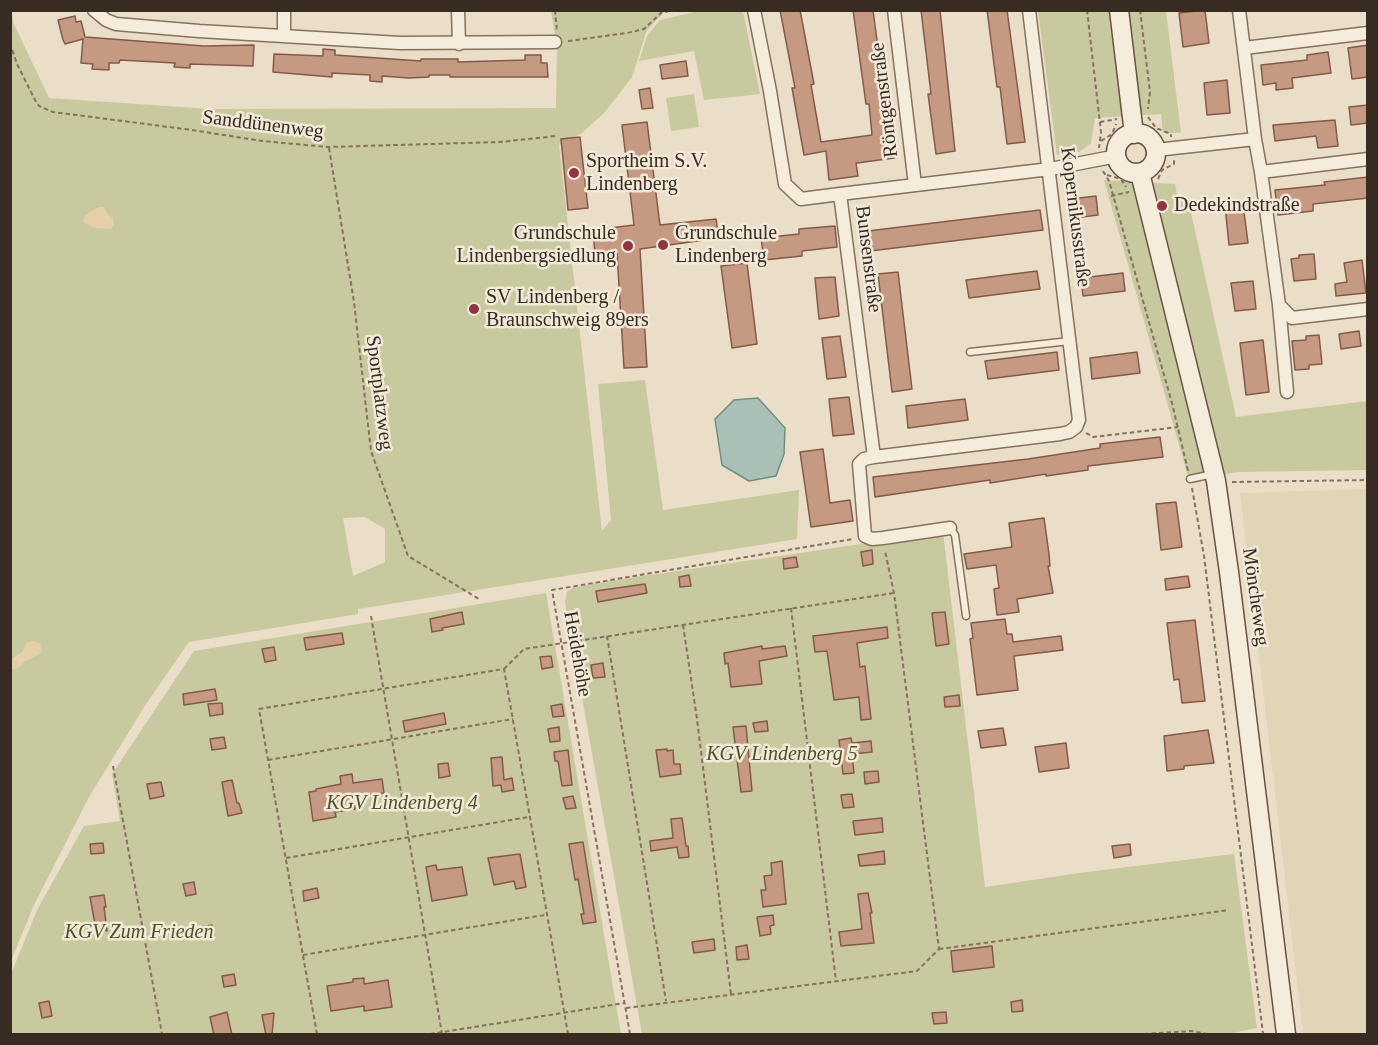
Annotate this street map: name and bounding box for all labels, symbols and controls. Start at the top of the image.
street label: Röntgenstraße [866,41,904,159]
street label: Sanddünenweg [201,106,325,144]
street label: Kopernikusstraße [1054,146,1096,288]
place label: Sportheim S.V. Lindenberg [586,150,707,197]
marker: Sportheim S.V. Lindenberg [567,166,581,180]
place label: Dedekindstraße [1174,194,1300,218]
marker: Dedekindstraße [1155,199,1169,213]
street label: Bunsenstraße [850,204,886,314]
place label: Grundschule Lindenbergsiedlung [456,222,616,269]
place label: Grundschule Lindenberg [675,222,777,269]
marker: Grundschule Lindenberg [656,238,670,252]
marker: Grundschule Lindenbergsiedlung [621,239,635,253]
place label: SV Lindenberg / Braunschweig 89ers [486,286,649,333]
marker: SV Lindenberg / Braunschweig 89ers [467,302,481,316]
street label: Sportplatzweg [360,334,398,452]
street label: Möncheweg [1236,546,1274,648]
street label: Heidehöhe [558,609,596,699]
park label: KGV Lindenberg 5 [706,743,858,767]
park label: KGV Lindenberg 4 [326,792,478,816]
park label: KGV Zum Frieden [65,921,213,945]

